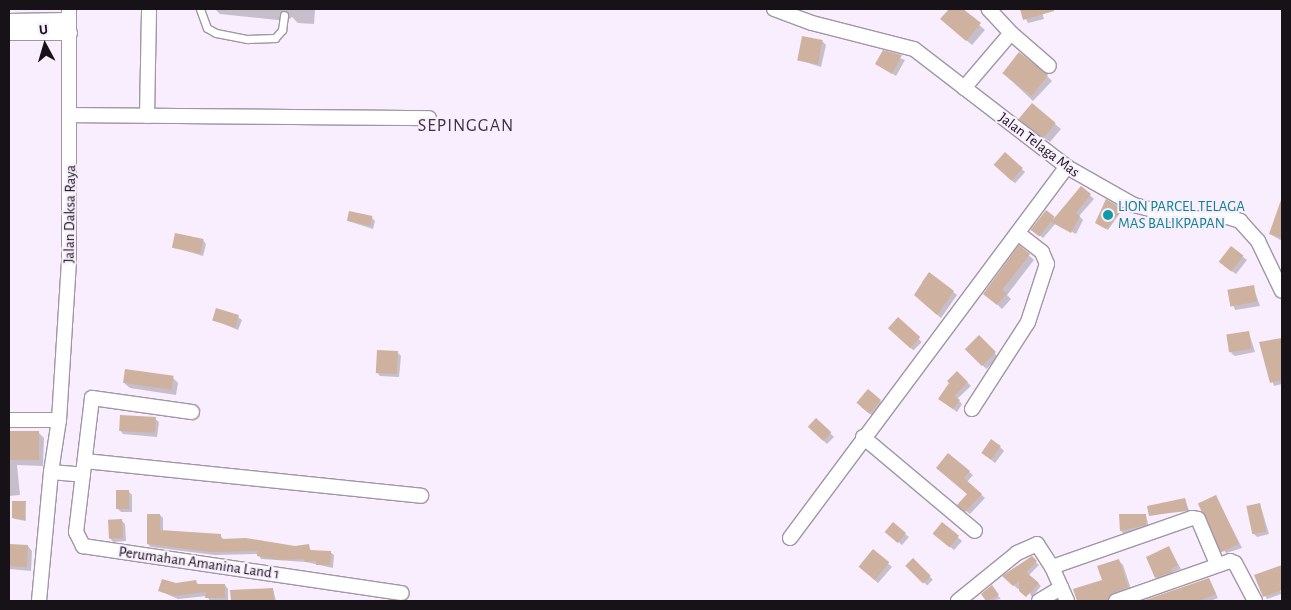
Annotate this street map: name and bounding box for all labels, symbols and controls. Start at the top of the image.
north arrow [20,20,70,70]
text: U [38,23,49,38]
street label: Jalan Telaga Mas [995,109,1083,181]
district label: SEPINGGAN [417,115,515,137]
street label: Jalan Daksa Raya [60,165,80,263]
place label: LION PARCEL TELAGA MAS BALIKPAPAN [1118,197,1245,232]
marker: LION PARCEL TELAGA MAS BALIKPAPAN [1102,209,1114,221]
street label: Perumahan Amanina Land 1 [117,543,281,583]

